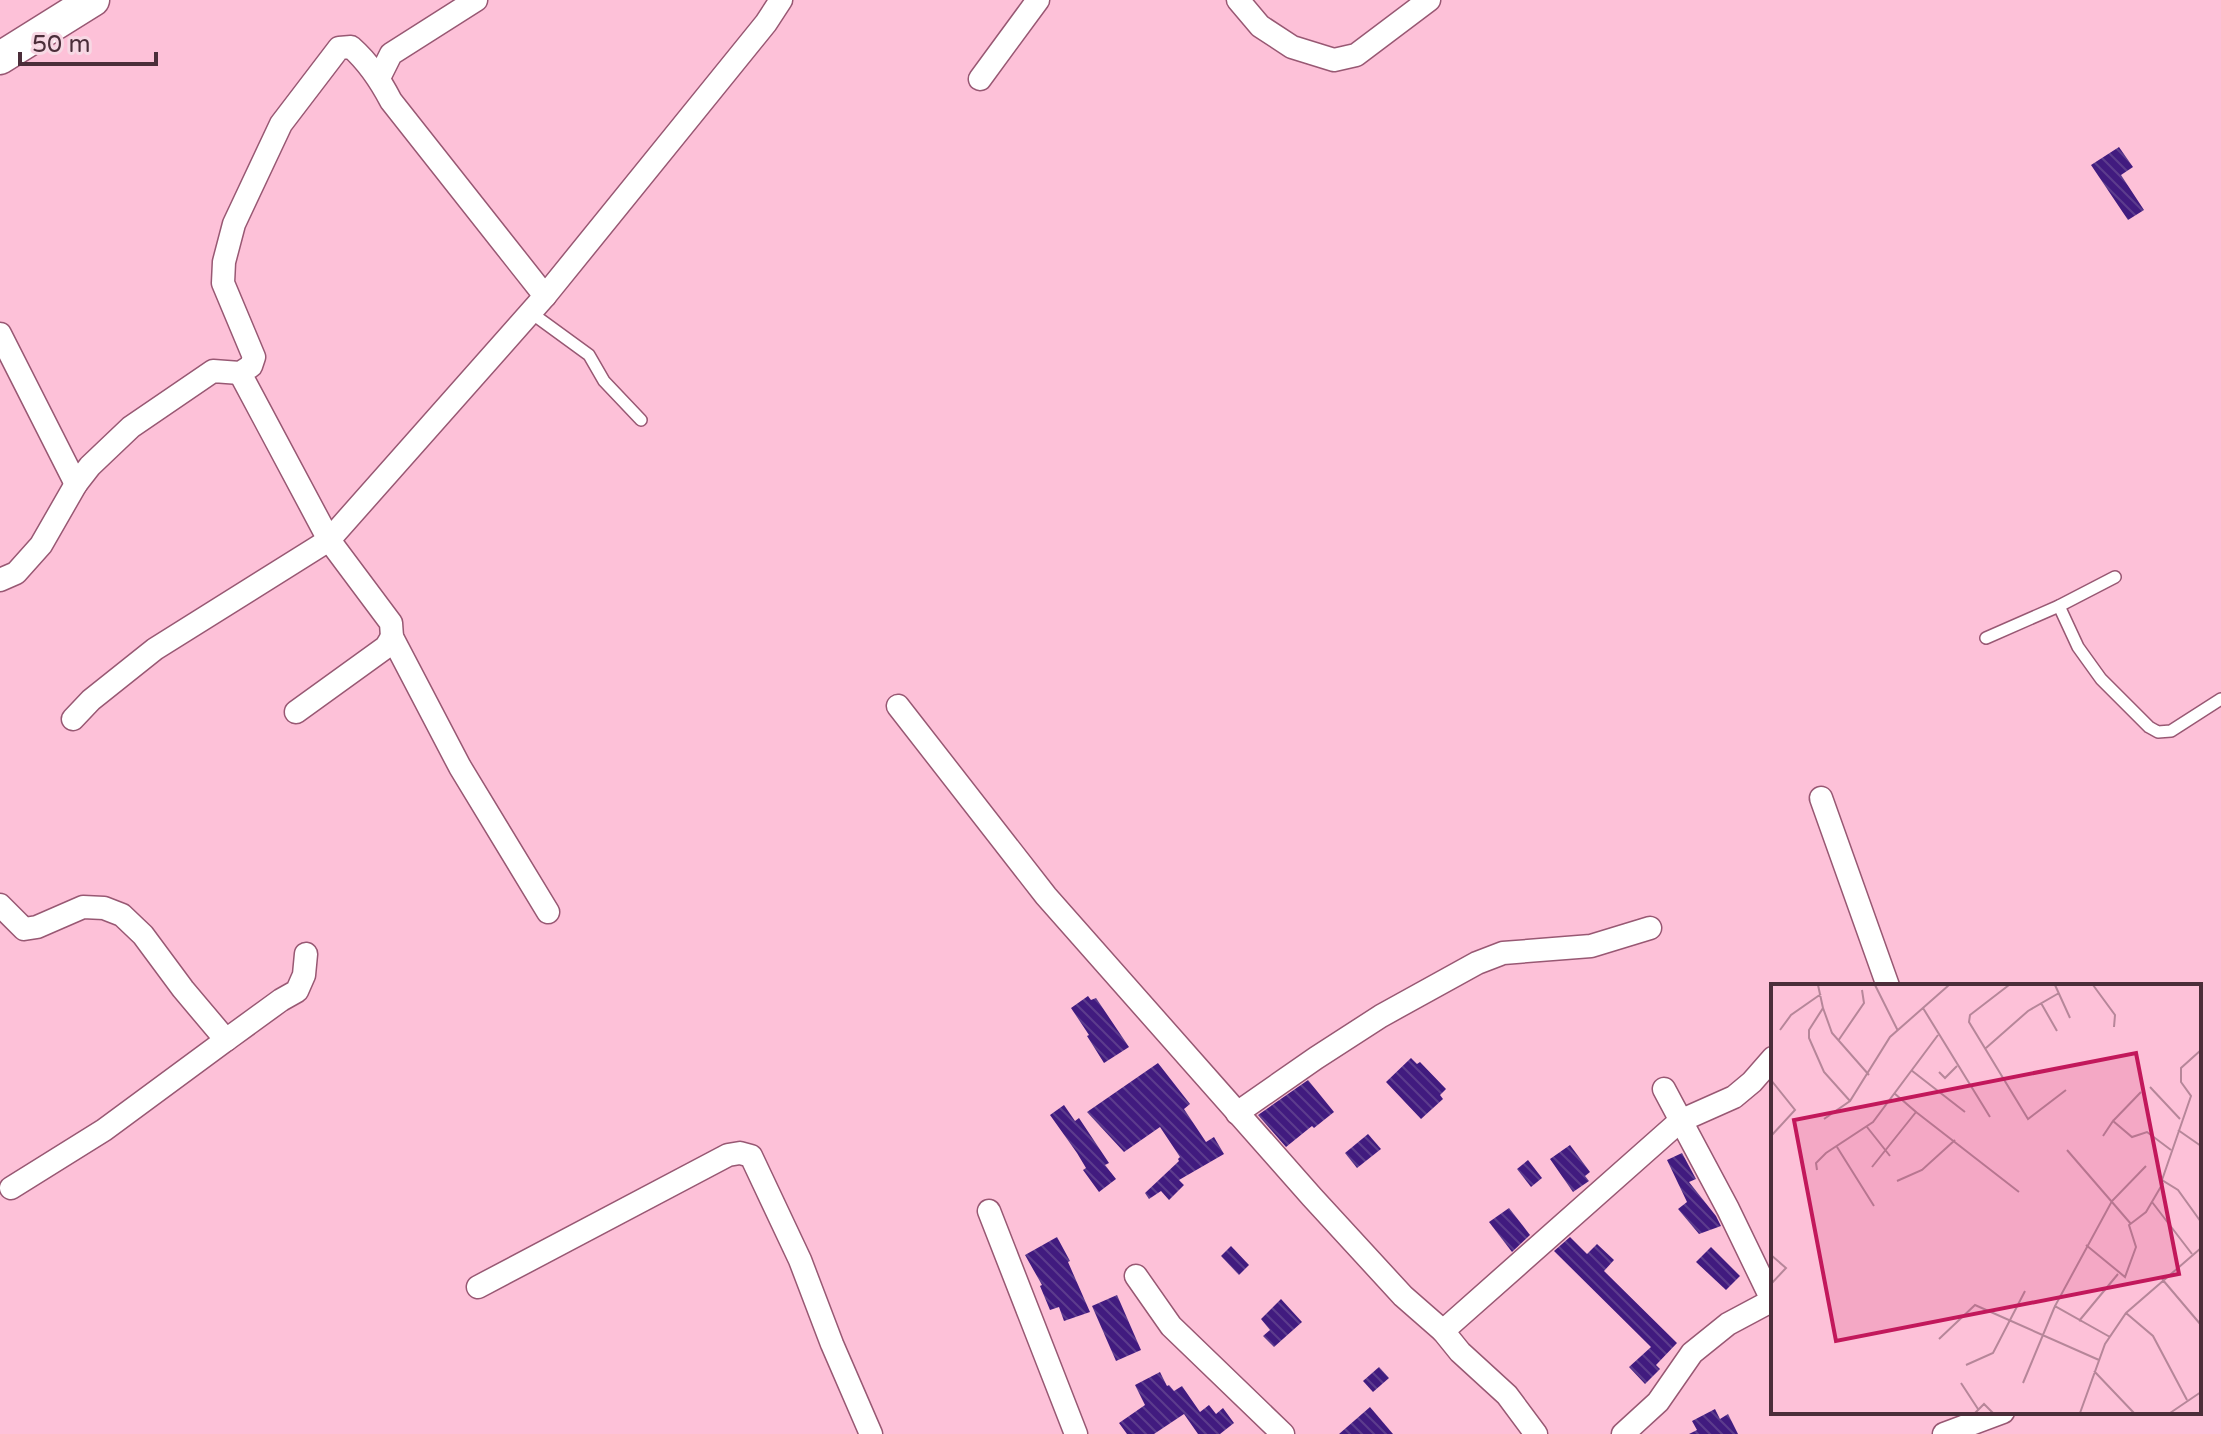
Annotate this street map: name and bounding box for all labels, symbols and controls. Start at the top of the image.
scale bar [20,16,156,66]
text: 50 m [32,30,90,59]
inset map [1771,984,2201,1414]

